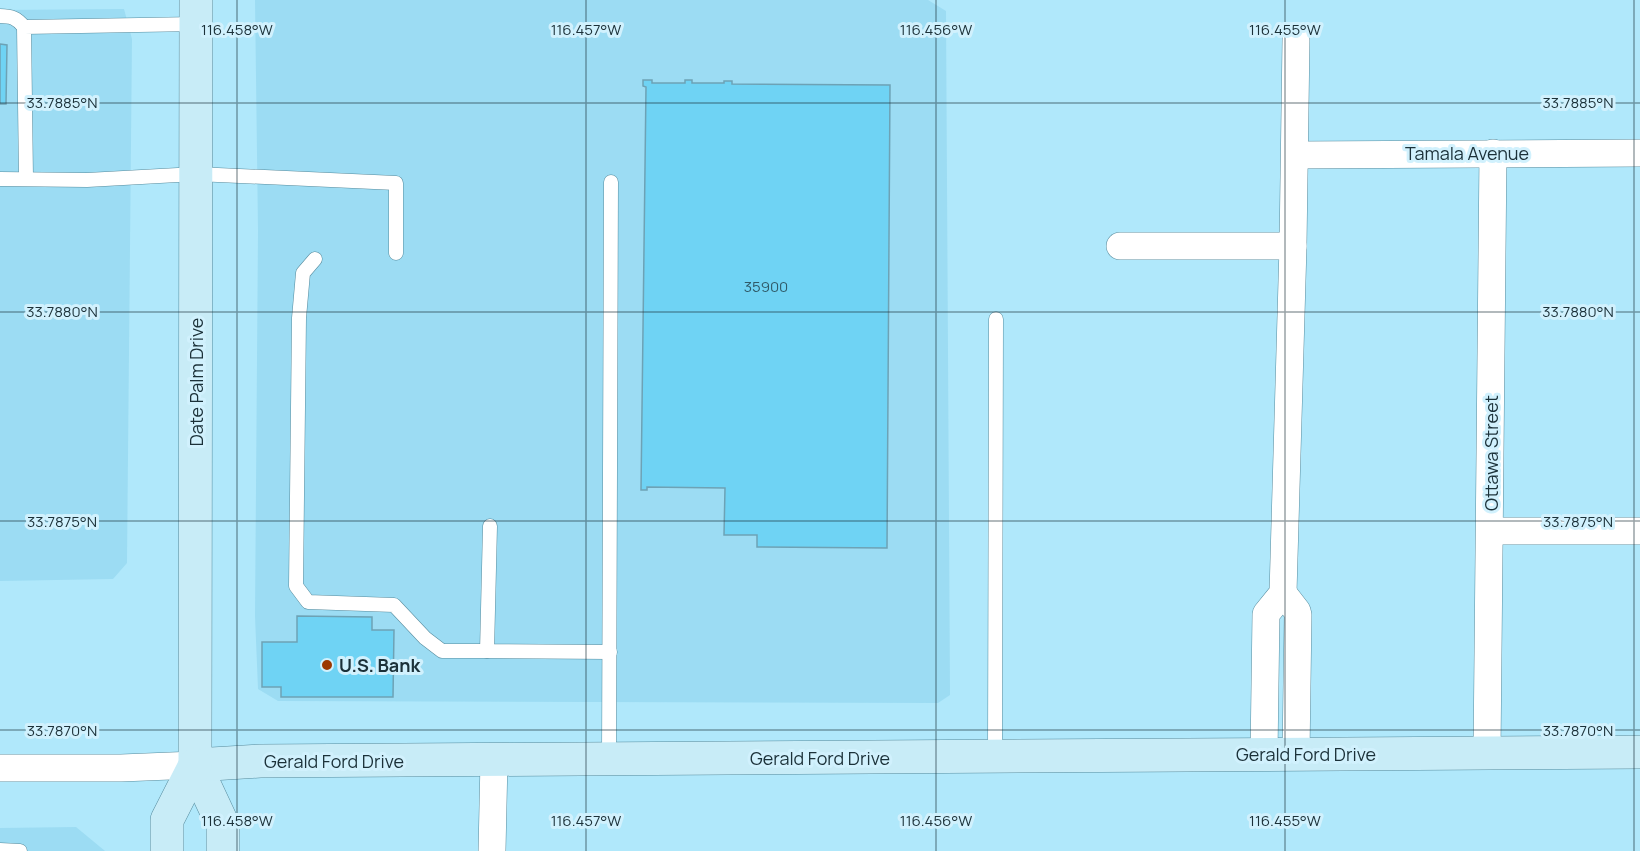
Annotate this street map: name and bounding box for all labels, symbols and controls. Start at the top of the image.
text: 116.458°W [201,19,273,40]
text: 116.457°W [551,19,621,40]
text: 116.456°W [900,19,972,40]
text: 116.455°W [1249,19,1321,40]
text: 33.7885°N [26,92,98,113]
text: 33.7885°N [1542,92,1614,113]
street label: Tamala Avenue [1405,141,1529,165]
house number: 35900 [744,276,788,297]
text: 33.7880°N [26,301,98,322]
text: 33.7880°N [1542,301,1614,322]
street label: Date Palm Drive [184,318,208,446]
street label: Ottawa Street [1479,395,1503,511]
text: 33.7875°N [27,511,97,532]
text: 33.7875°N [1543,511,1613,532]
place label: U.S. Bank [339,653,421,677]
marker: U.S. Bank [320,658,334,672]
text: 33.7870°N [27,720,97,741]
text: 33.7870°N [1543,720,1613,741]
street label: Gerald Ford Drive [1236,742,1376,766]
street label: Gerald Ford Drive [750,746,890,770]
street label: Gerald Ford Drive [264,749,404,773]
text: 116.458°W [201,810,273,831]
text: 116.457°W [551,810,621,831]
text: 116.456°W [900,810,972,831]
text: 116.455°W [1249,810,1321,831]

